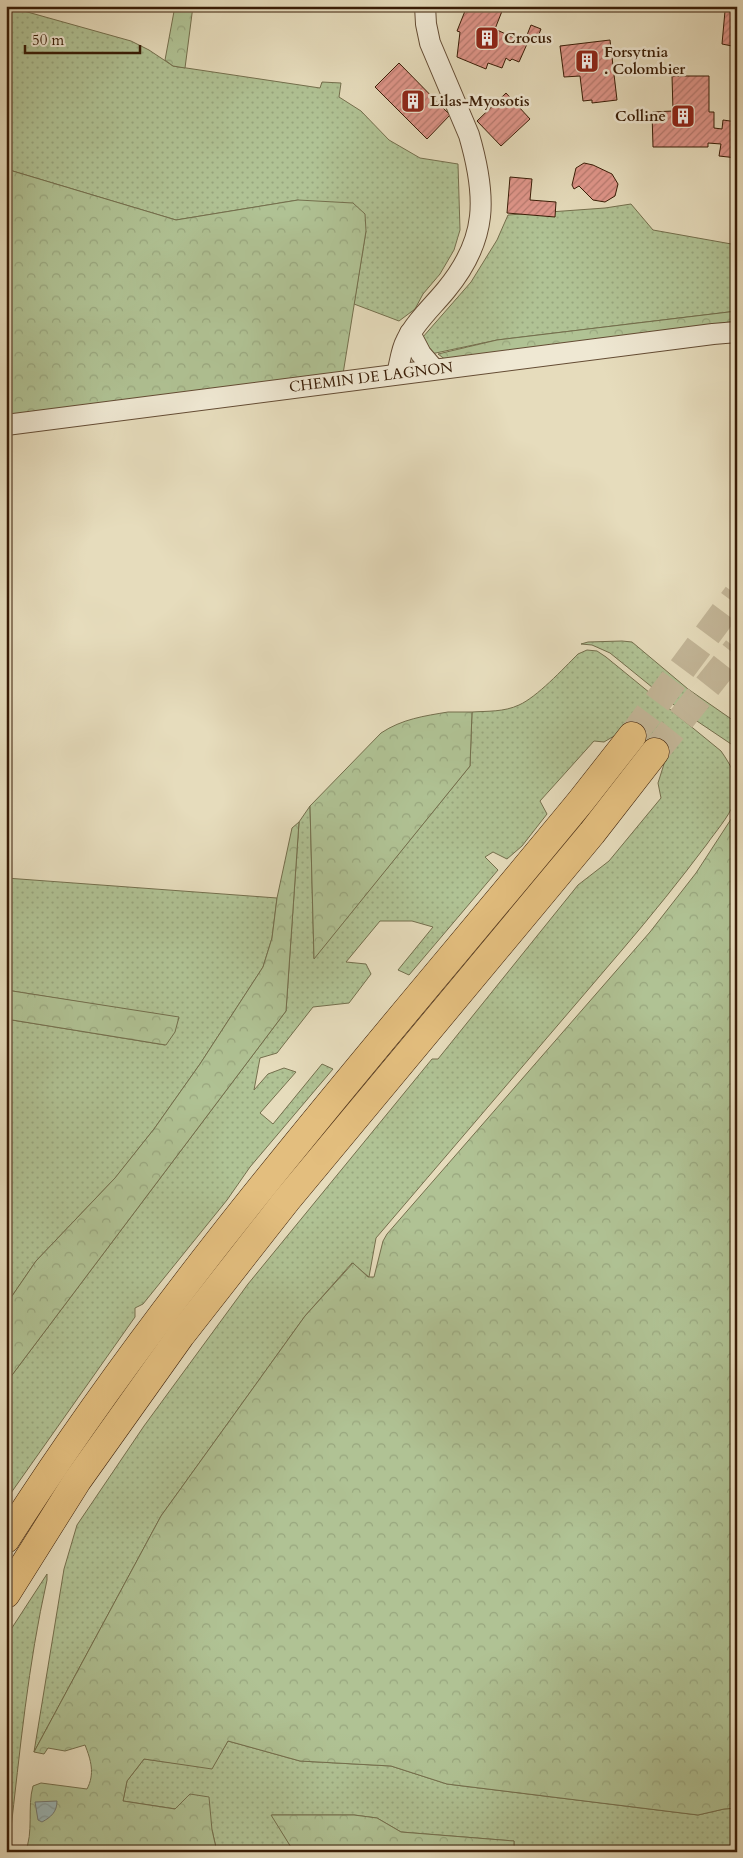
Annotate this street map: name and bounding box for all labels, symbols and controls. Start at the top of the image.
scale bar [25,22,140,54]
building icon: Crocus [474,25,500,51]
place label: Crocus [504,28,552,48]
text: 50 m [32,30,64,50]
place label: Forsytnia . Colombier [604,42,686,79]
building icon: Forsytnia . Colombier [574,48,600,74]
building icon: Lilas-Myosotis [400,88,426,114]
place label: Lilas-Myosotis [430,91,530,111]
building icon: Colline [670,103,696,129]
place label: Colline [615,106,666,126]
street label: CHEMIN DE LAGNON [288,357,454,397]

